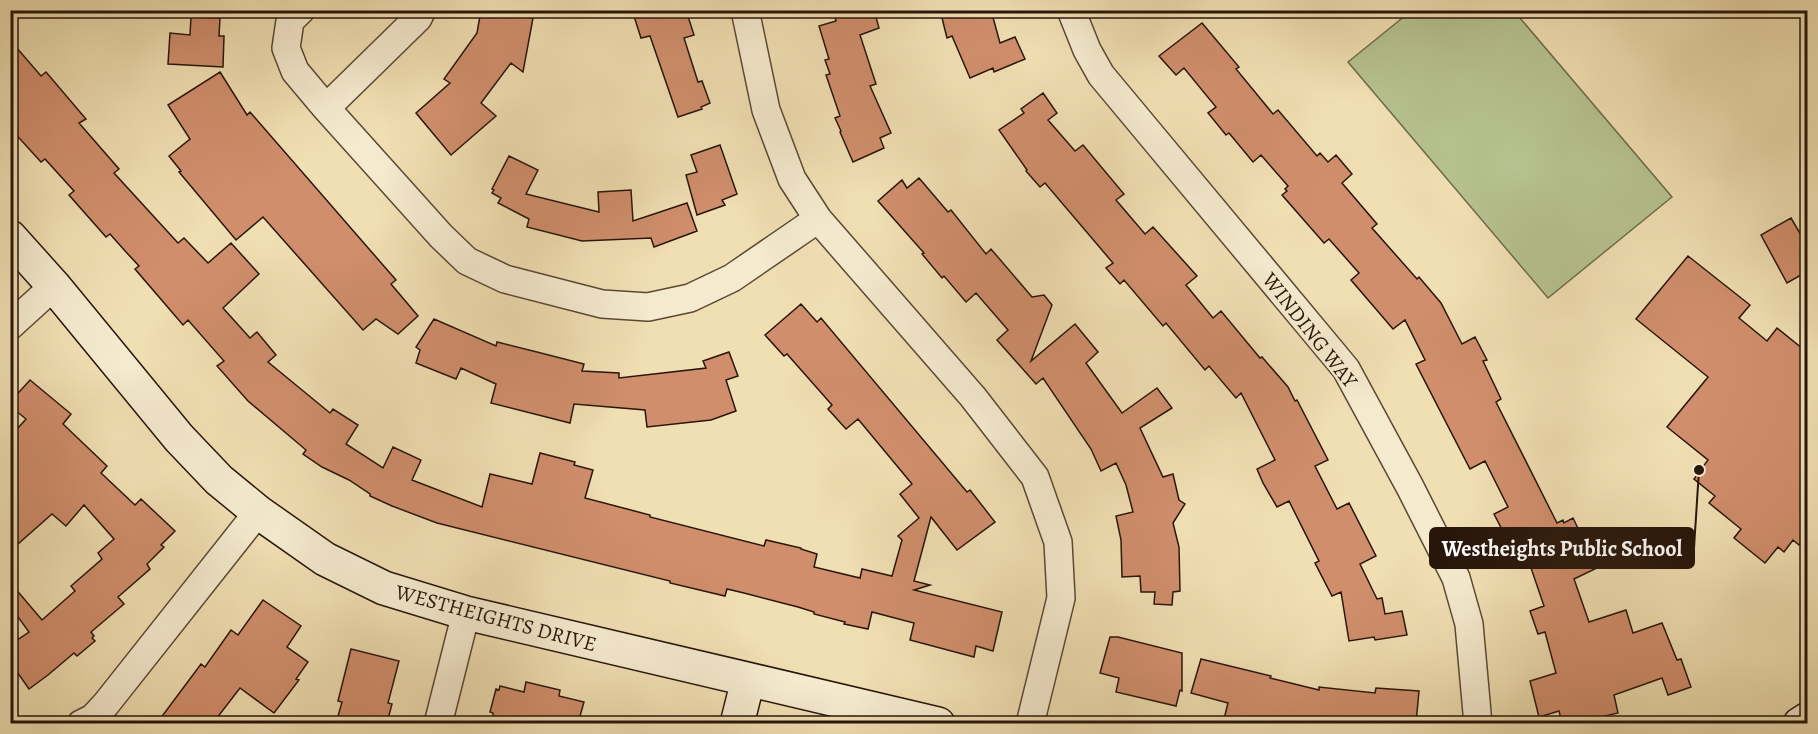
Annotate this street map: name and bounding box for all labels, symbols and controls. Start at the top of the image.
street label: WINDING WAY [1255,266,1364,394]
callout: Westheights Public School [1430,528,1694,568]
text: Westheights Public School [1441,534,1683,564]
street label: WESTHEIGHTS DRIVE [391,577,600,658]

